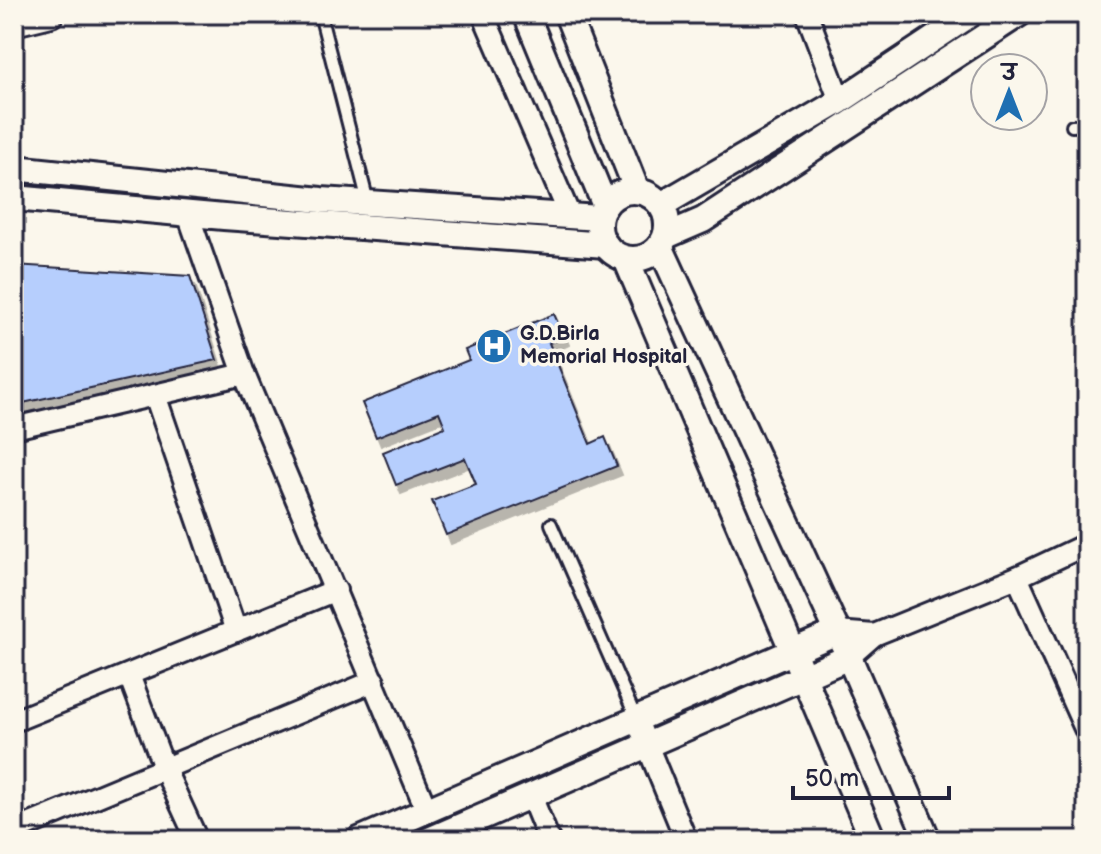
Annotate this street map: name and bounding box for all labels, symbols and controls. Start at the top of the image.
north arrow [969,52,1049,132]
text: उ [1000,60,1019,87]
place label: G.D.Birla Memorial Hospital [520,322,687,369]
hospital icon: G.D.Birla Memorial Hospital [475,327,513,365]
scale bar [793,750,949,800]
text: 50 m [805,764,859,793]

